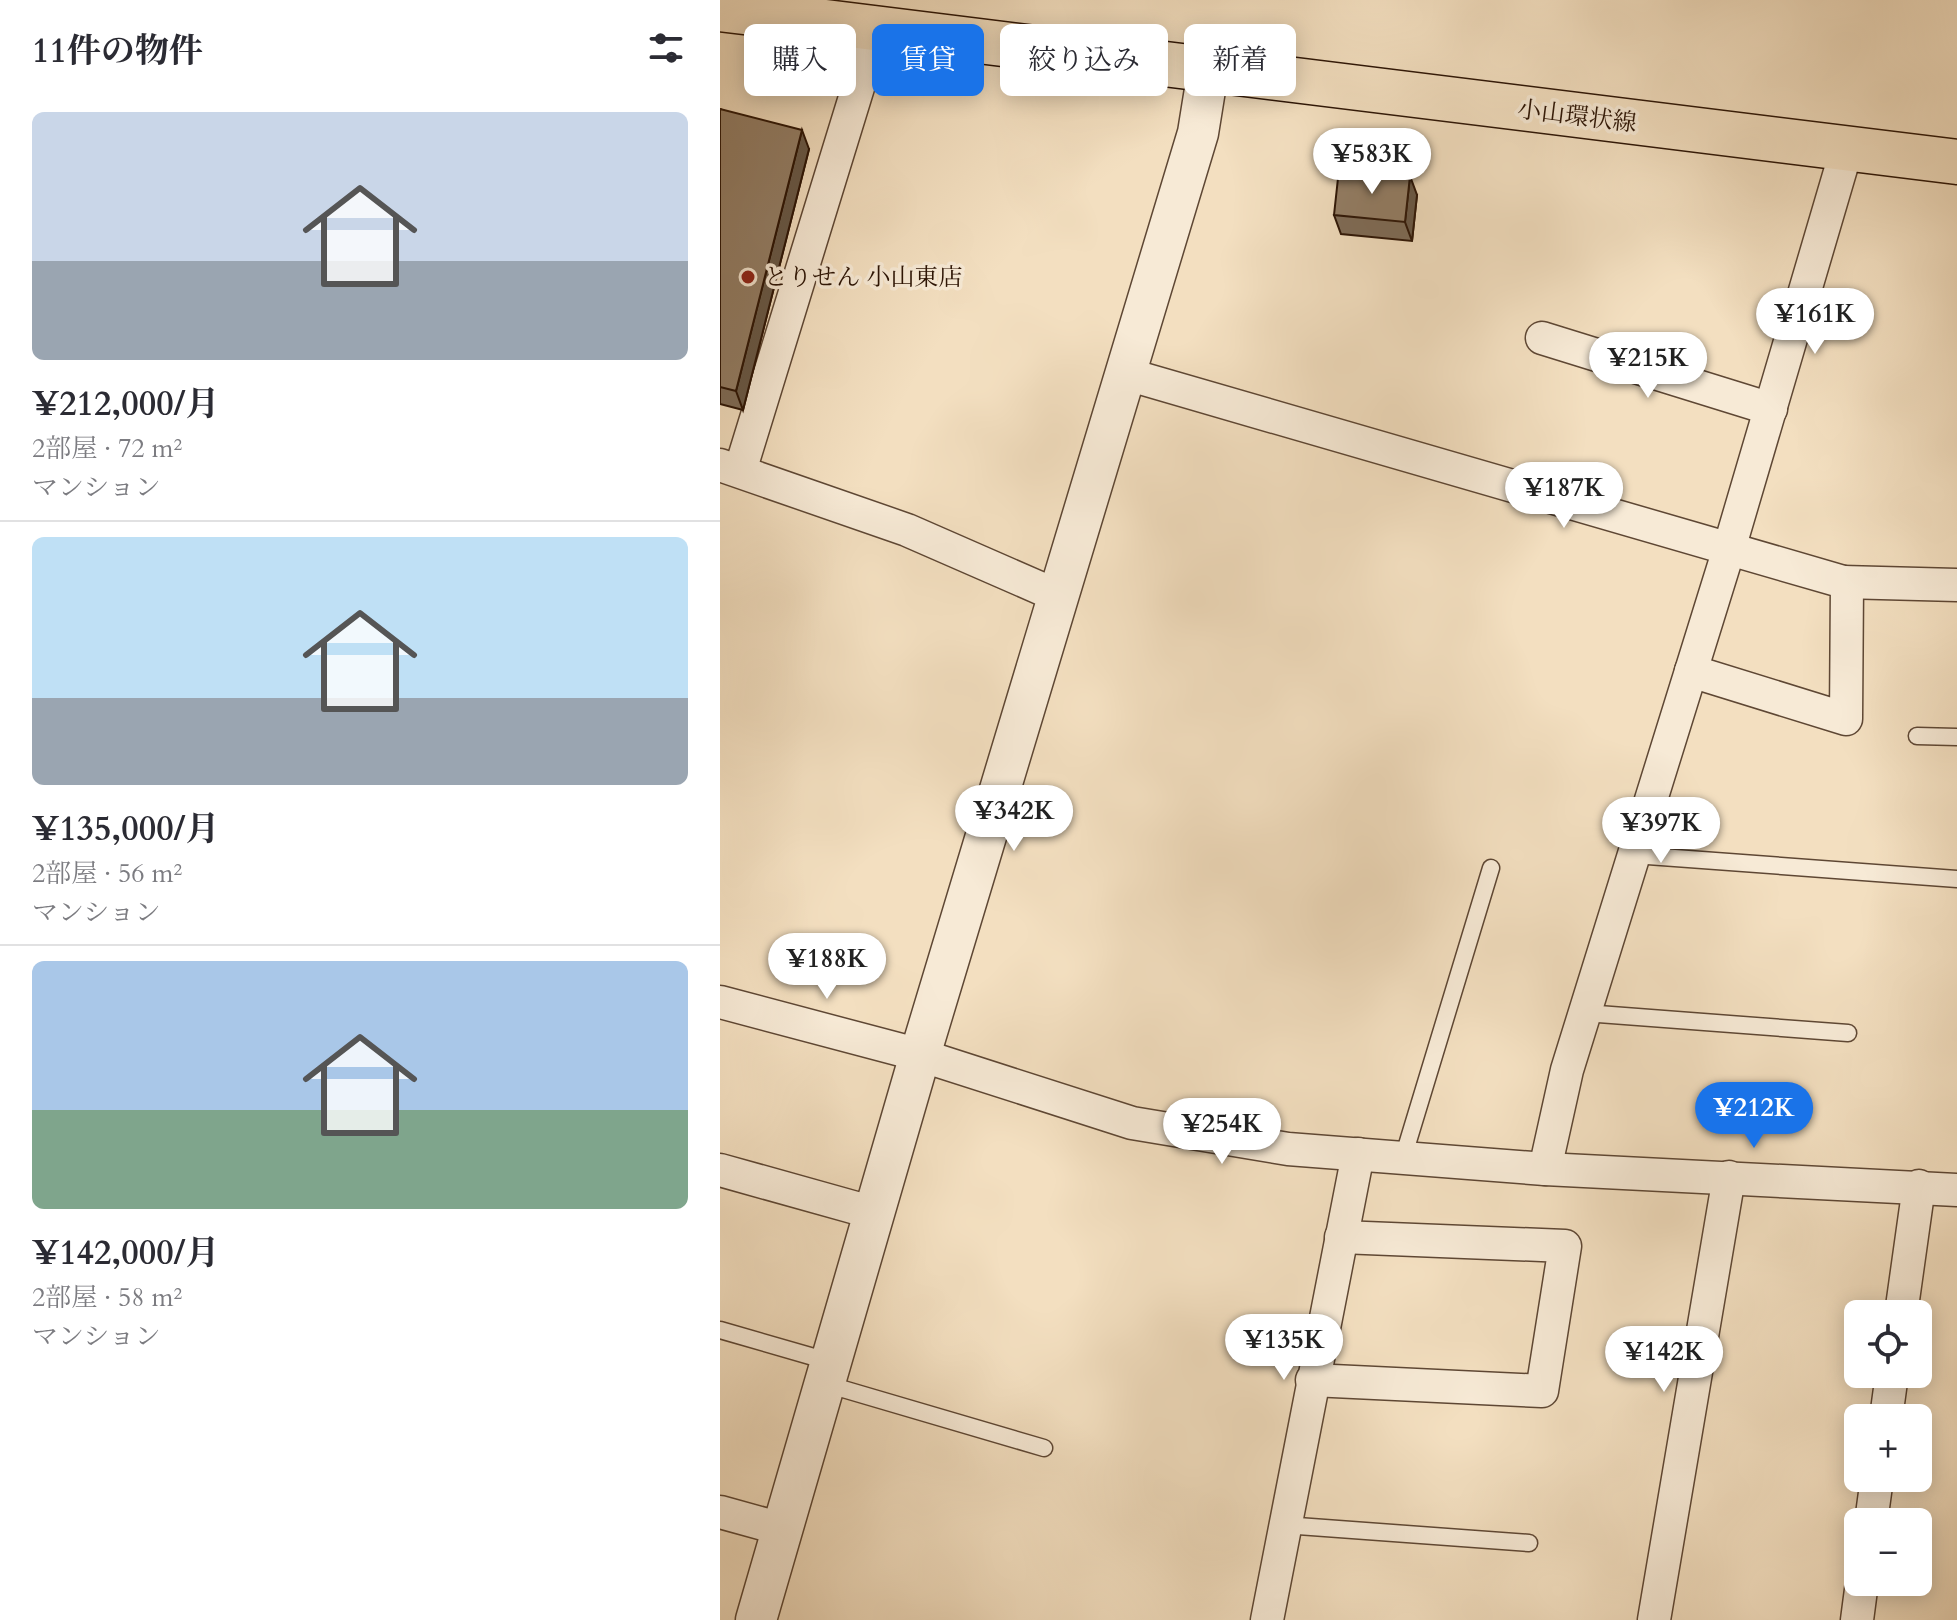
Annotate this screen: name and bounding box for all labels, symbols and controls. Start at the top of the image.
chip: 購入 [744,24,856,96]
chip: 賃貸 [872,24,984,96]
chip: 絞り込み [1000,24,1168,96]
chip: 新着 [1184,24,1296,96]
icon: filters [644,26,688,70]
text: 11件の物件 [32,28,203,74]
street label: 小山環状線 [1515,93,1639,140]
pin: ¥583K [1316,128,1428,196]
text: ¥583K [1331,136,1413,171]
icon: home [288,164,432,308]
place label: とりせん 小山東店 [764,261,962,294]
marker: とりせん 小山東店 [739,268,757,286]
pin: ¥161K [1759,288,1871,356]
text: ¥161K [1774,296,1856,331]
pin: ¥215K [1592,332,1704,400]
text: ¥215K [1607,340,1689,375]
text: ¥212,000/月 [32,381,220,427]
text: 2部屋 · 72 m² [32,431,182,466]
pin: ¥187K [1508,462,1620,530]
text: マンション [32,470,161,505]
text: ¥187K [1523,470,1605,505]
icon: home [288,589,432,733]
pin: ¥342K [958,785,1070,853]
text: ¥342K [973,793,1055,828]
pin: ¥397K [1605,797,1717,865]
text: ¥397K [1620,805,1702,840]
text: ¥135,000/月 [32,806,220,852]
text: 2部屋 · 56 m² [32,856,182,891]
text: マンション [32,895,161,930]
pin: ¥188K [771,933,883,1001]
text: ¥188K [786,941,868,976]
icon: home [288,1013,432,1157]
pin: ¥212K [1698,1082,1810,1150]
text: ¥212K [1713,1090,1795,1125]
pin: ¥254K [1166,1098,1278,1166]
text: ¥254K [1181,1106,1263,1141]
text: ¥142,000/月 [32,1230,220,1276]
text: 2部屋 · 58 m² [32,1280,182,1315]
map controls [1844,1300,1932,1596]
button: locate [1844,1300,1932,1388]
pin: ¥135K [1228,1314,1340,1382]
text: マンション [32,1319,161,1354]
text: ¥135K [1243,1322,1325,1357]
pin: ¥142K [1608,1326,1720,1394]
text: ¥142K [1623,1334,1705,1369]
button: + [1844,1404,1932,1492]
button: − [1844,1508,1932,1596]

